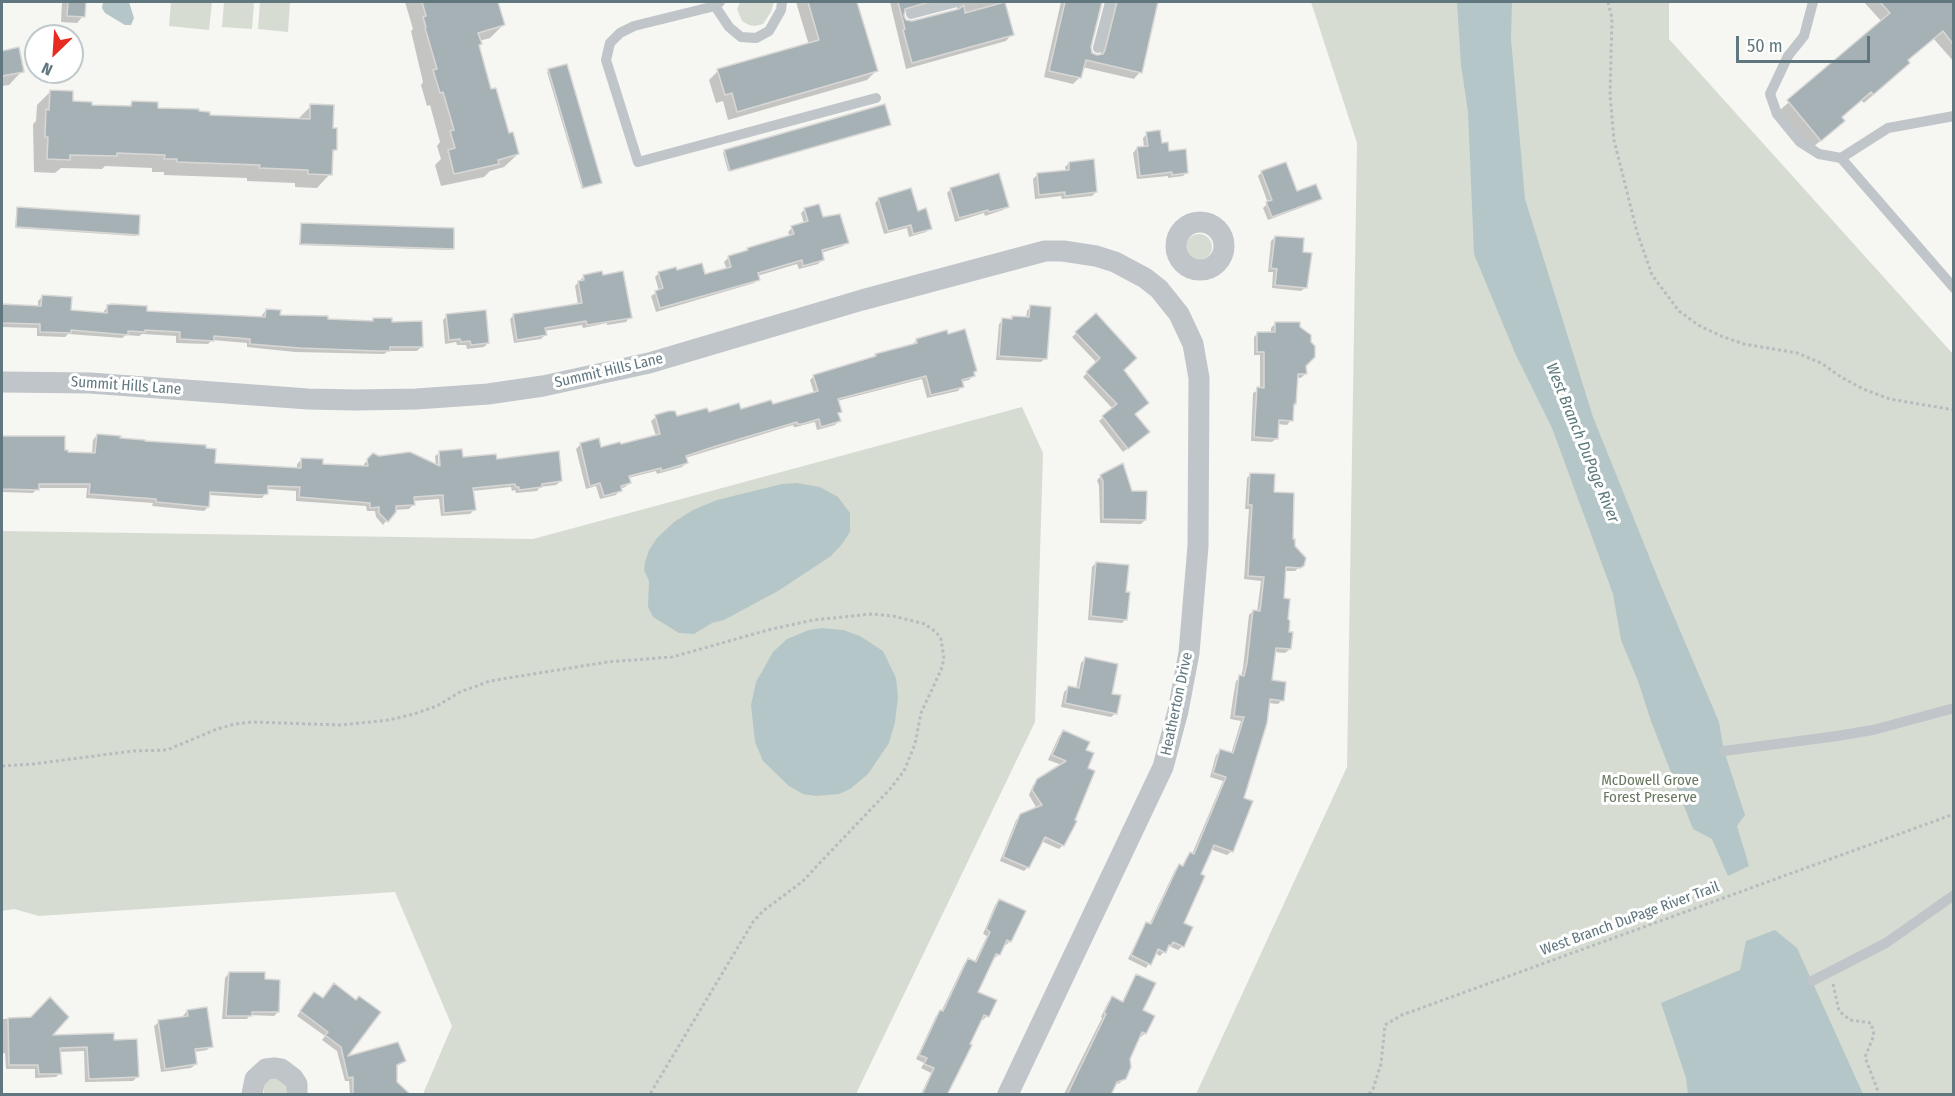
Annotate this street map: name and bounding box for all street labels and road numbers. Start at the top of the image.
street label: Summit Hills Lane [553,350,665,392]
street label: Summit Hills Lane [70,373,182,399]
street label: Heatherton Drive [1157,651,1197,757]
street label: West Branch DuPage River Trail [1538,878,1722,960]

